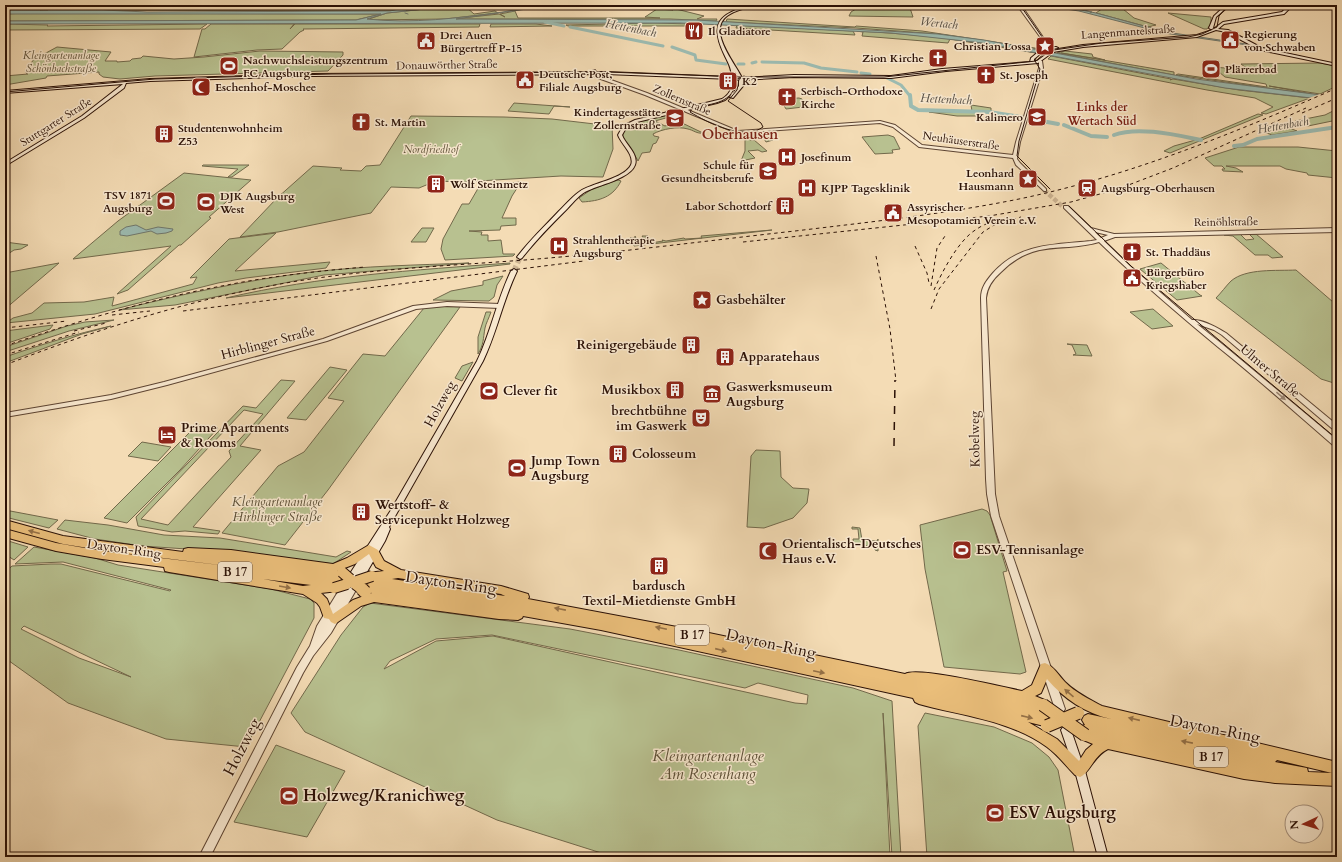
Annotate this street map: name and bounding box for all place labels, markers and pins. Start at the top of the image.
restaurant icon: Il Gladiatore [683,20,705,42]
place label: Il Gladiatore [708,24,771,39]
place label: Regierung von Schwaben [1244,27,1316,55]
place label: Drei Auen Bürgertreff P-15 [440,28,522,56]
public building icon: Regierung von Schwaben [1219,29,1241,51]
public building icon: Drei Auen Bürgertreff P-15 [415,30,437,52]
place icon: Christian Lossa [1034,35,1056,57]
place label: Christian Lossa [954,39,1032,54]
church icon: Zion Kirche [927,47,949,69]
place label: Zion Kirche [862,51,924,66]
place label: Nachwuchsleistungszentrum FC Augsburg [243,53,389,81]
sports icon: Nachwuchsleistungszentrum FC Augsburg [218,55,240,77]
sports icon: Plärrerbad [1200,58,1222,80]
place label: Plärrerbad [1225,62,1277,77]
church icon: St. Joseph [975,64,997,86]
place label: Deutsche Post, Filiale Augsburg [539,67,622,95]
place label: St. Joseph [1000,68,1048,83]
public building icon: Deutsche Post, Filiale Augsburg [514,69,536,91]
building icon: K2 [717,70,739,92]
place label: K2 [742,74,757,89]
mosque icon: Eschenhof-Moschee [190,76,212,98]
place label: Eschenhof-Moschee [215,80,316,95]
place label: Serbisch-Orthodoxe Kirche [801,84,903,112]
church icon: Serbisch-Orthodoxe Kirche [776,86,798,108]
place label: Kindertagesstätte Zollernstraße [574,105,661,133]
school or university icon: Kalimero [1026,106,1048,128]
school or university icon: Kindertagesstätte Zollernstraße [664,107,686,129]
place label: Kalimero [976,110,1024,125]
church icon: St. Martin [350,111,372,133]
place label: St. Martin [375,115,426,130]
place label: Studentenwohnheim Z53 [178,121,283,149]
building icon: Studentenwohnheim Z53 [153,123,175,145]
hospital icon: Josefinum [776,146,798,168]
place label: Josefinum [799,150,852,165]
place label: Schule für Gesundheitsberufe [661,158,755,186]
school or university icon: Schule für Gesundheitsberufe [757,160,779,182]
place label: Leonhard Hausmann [959,166,1015,194]
place icon: Leonhard Hausmann [1017,168,1039,190]
building icon: Wolf Steinmetz [425,173,447,195]
place label: Wolf Steinmetz [449,177,529,192]
hospital icon: KJPP Tagesklinik [796,177,818,199]
station icon: Augsburg-Oberhausen [1076,177,1098,199]
place label: KJPP Tagesklinik [821,181,911,196]
place label: Augsburg-Oberhausen [1101,181,1215,196]
place label: TSV 1871 Augsburg [103,188,152,216]
place label: DJK Augsburg West [219,189,295,217]
sports icon: TSV 1871 Augsburg [155,190,177,212]
sports icon: DJK Augsburg West [195,191,217,213]
building icon: Labor Schottdorf [774,195,796,217]
place label: Labor Schottdorf [686,199,773,214]
place label: Assyrischer Mesopotamien Verein e.V. [907,200,1036,228]
public building icon: Assyrischer Mesopotamien Verein e.V. [882,202,904,224]
place label: Strahlentherapie Augsburg [573,233,655,261]
hospital icon: Strahlentherapie Augsburg [548,235,570,257]
church icon: St. Thaddäus [1121,241,1143,263]
place label: St. Thaddäus [1146,245,1210,260]
place label: Bürgerbüro Kriegshaber [1146,265,1207,293]
public building icon: Bürgerbüro Kriegshaber [1121,267,1143,289]
place icon: Gasbehälter [691,289,713,311]
place label: Gasbehälter [716,291,786,309]
building icon: Reinigergebäude [680,334,702,356]
place label: Reinigergebäude [577,336,677,354]
building icon: Apparatehaus [714,346,736,368]
place label: Apparatehaus [739,348,820,366]
place label: Gaswerksmuseum Augsburg [726,378,833,411]
building icon: Musikbox [664,379,686,401]
sports icon: Clever fit [478,380,500,402]
place label: Musikbox [602,381,661,399]
place label: Clever fit [503,382,558,400]
museum icon: Gaswerksmuseum Augsburg [701,383,723,405]
place label: brechtbühne im Gaswerk [611,402,688,435]
theatre icon: brechtbühne im Gaswerk [690,407,712,429]
place label: Prime Apartments & Rooms [181,419,289,452]
hotel icon: Prime Apartments & Rooms [156,424,178,446]
building icon: Colosseum [607,443,629,465]
place label: Colosseum [632,445,696,463]
place label: Jump Town Augsburg [529,452,600,485]
sports icon: Jump Town Augsburg [506,457,528,479]
place label: Wertstoff- & Servicepunkt Holzweg [374,496,510,529]
building icon: Wertstoff- & Servicepunkt Holzweg [350,501,372,523]
place label: Orientalisch-Deutsches Haus e.V. [782,535,921,568]
sports icon: ESV-Tennisanlage [951,539,973,561]
mosque icon: Orientalisch-Deutsches Haus e.V. [757,540,779,562]
place label: ESV-Tennisanlage [976,541,1084,559]
building icon: bardusch Textil-Mietdienste GmbH [648,555,670,577]
place label: bardusch Textil-Mietdienste GmbH [582,577,736,610]
sports icon: Holzweg/Kranichweg [278,785,300,807]
place label: Holzweg/Kranichweg [303,785,465,807]
sports icon: ESV Augsburg [984,802,1006,824]
place label: ESV Augsburg [1009,802,1116,824]

